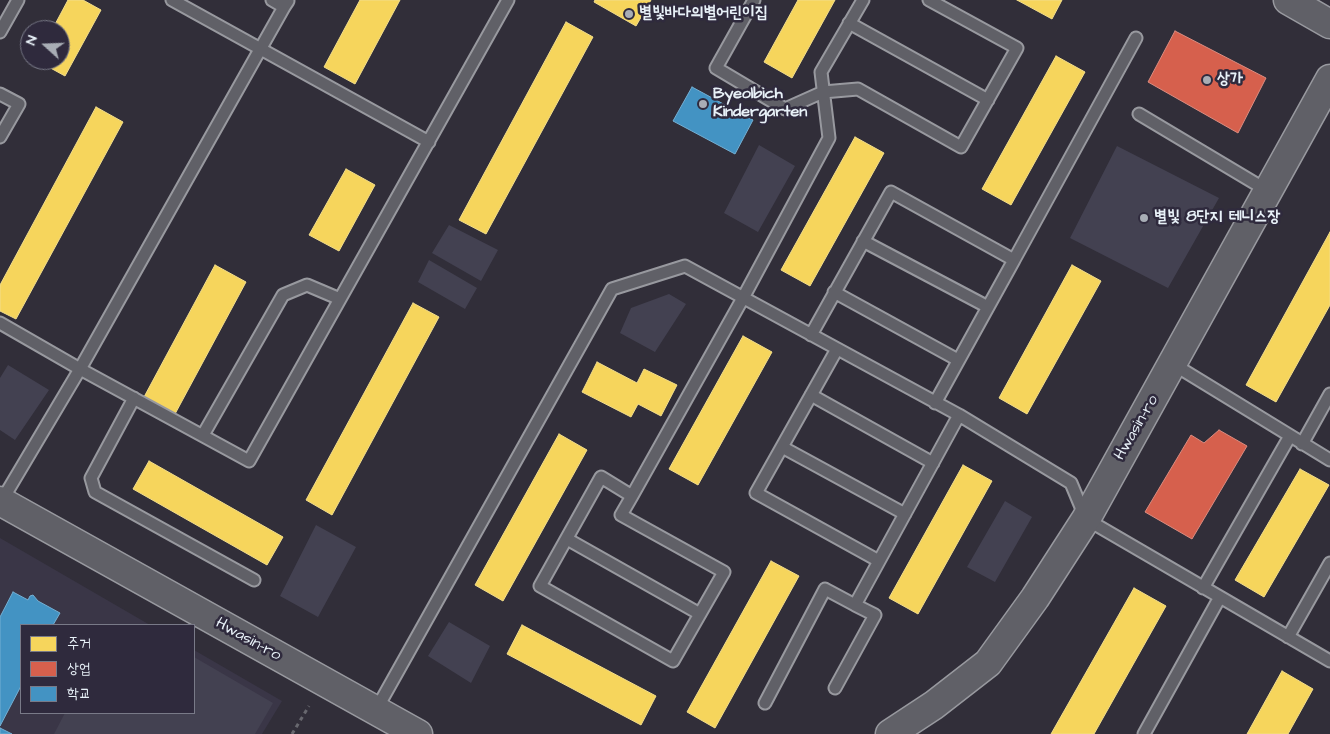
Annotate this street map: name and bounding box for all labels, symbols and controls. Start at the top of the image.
place label: 별빛바다의별어린이집 [639,4,768,24]
marker: 별빛바다의별어린이집 [623,8,635,20]
north arrow [20,20,70,70]
text: N [21,33,43,48]
place label: 상가 [1217,70,1243,90]
marker: 상가 [1201,74,1213,86]
place label: Byeolbich Kindergarten [713,85,807,123]
marker: Byeolbich Kindergarten [697,98,709,110]
place label: 별빛 8단지 테니스장 [1154,208,1280,228]
marker: 별빛 8단지 테니스장 [1138,212,1150,224]
street label: Hwasin-ro [1111,392,1163,464]
street label: Hwasin-ro [212,614,284,666]
legend [20,624,195,714]
text: 주거 [67,633,91,654]
text: 상업 [67,658,91,679]
text: 학교 [67,683,91,704]

